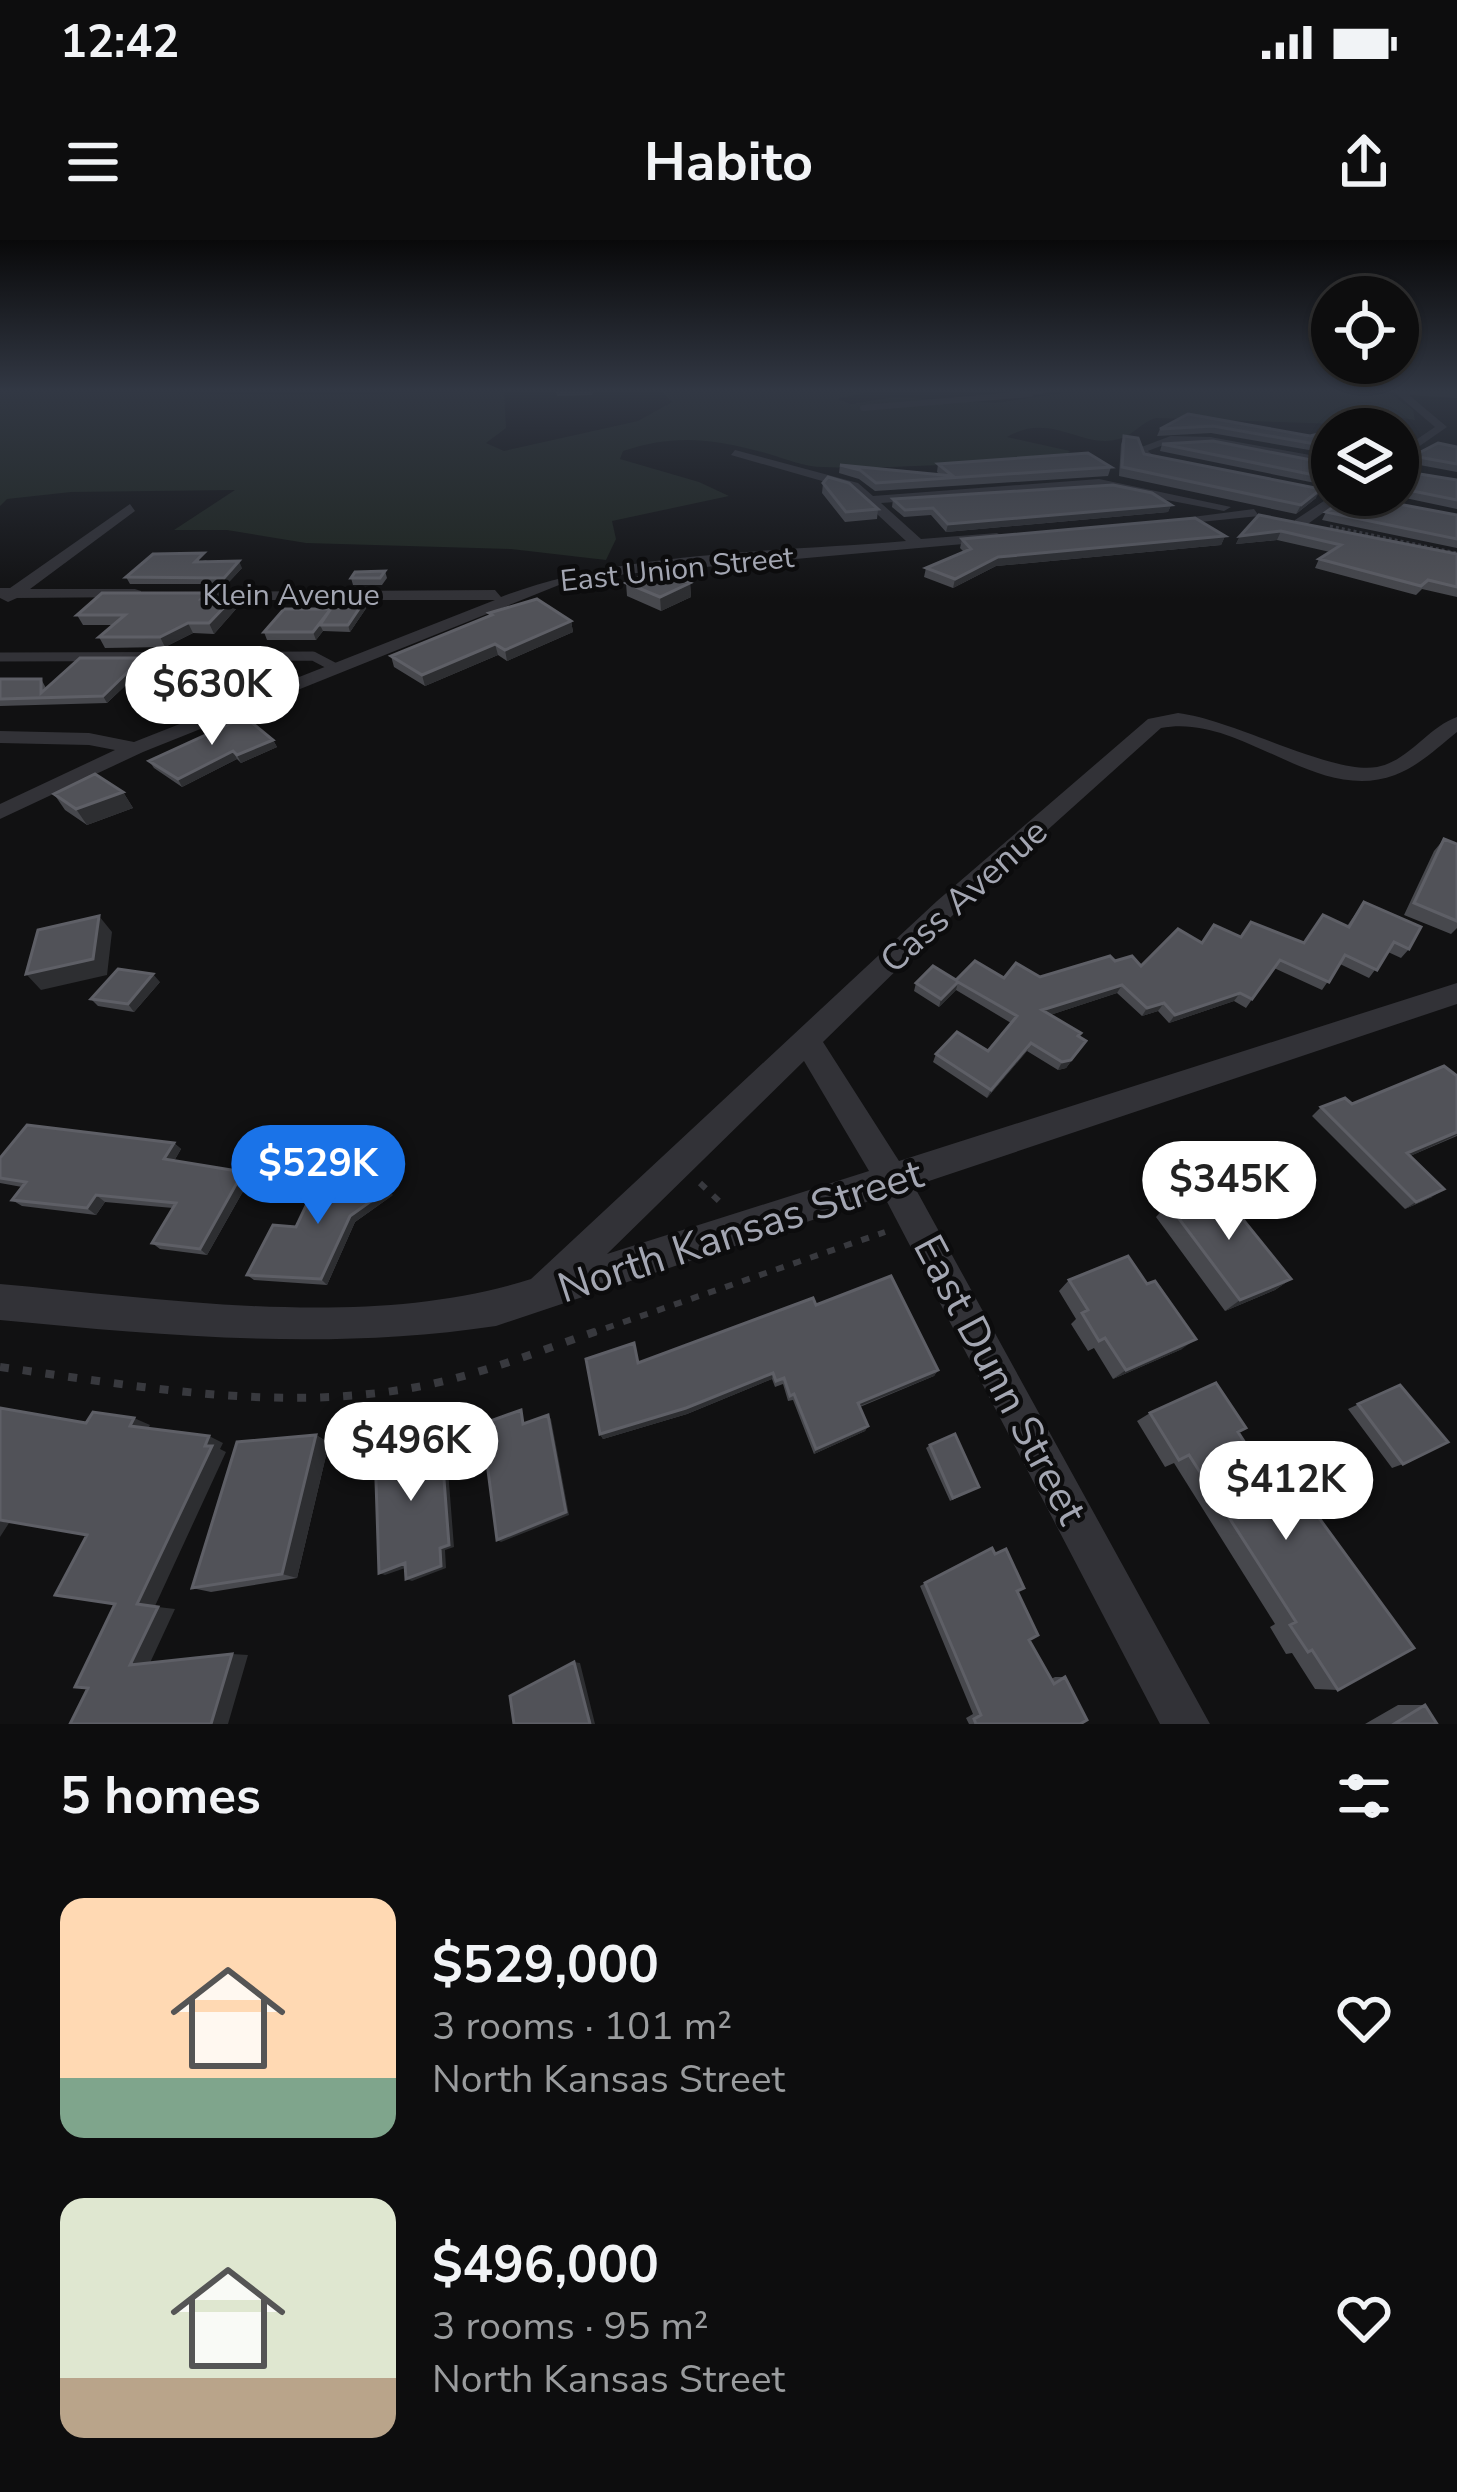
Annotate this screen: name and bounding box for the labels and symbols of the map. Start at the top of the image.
street label: East Union Street [558,537,796,602]
street label: Klein Avenue [202,575,380,616]
pin: $630K [128,646,296,748]
street label: Cass Avenue [870,808,1058,984]
pin: $529K [234,1125,402,1227]
pin: $345K [1145,1141,1313,1243]
street label: North Kansas Street [551,1145,930,1317]
street label: East Dunn Street [899,1225,1100,1535]
pin: $496K [327,1402,495,1504]
pin: $412K [1202,1441,1370,1543]

